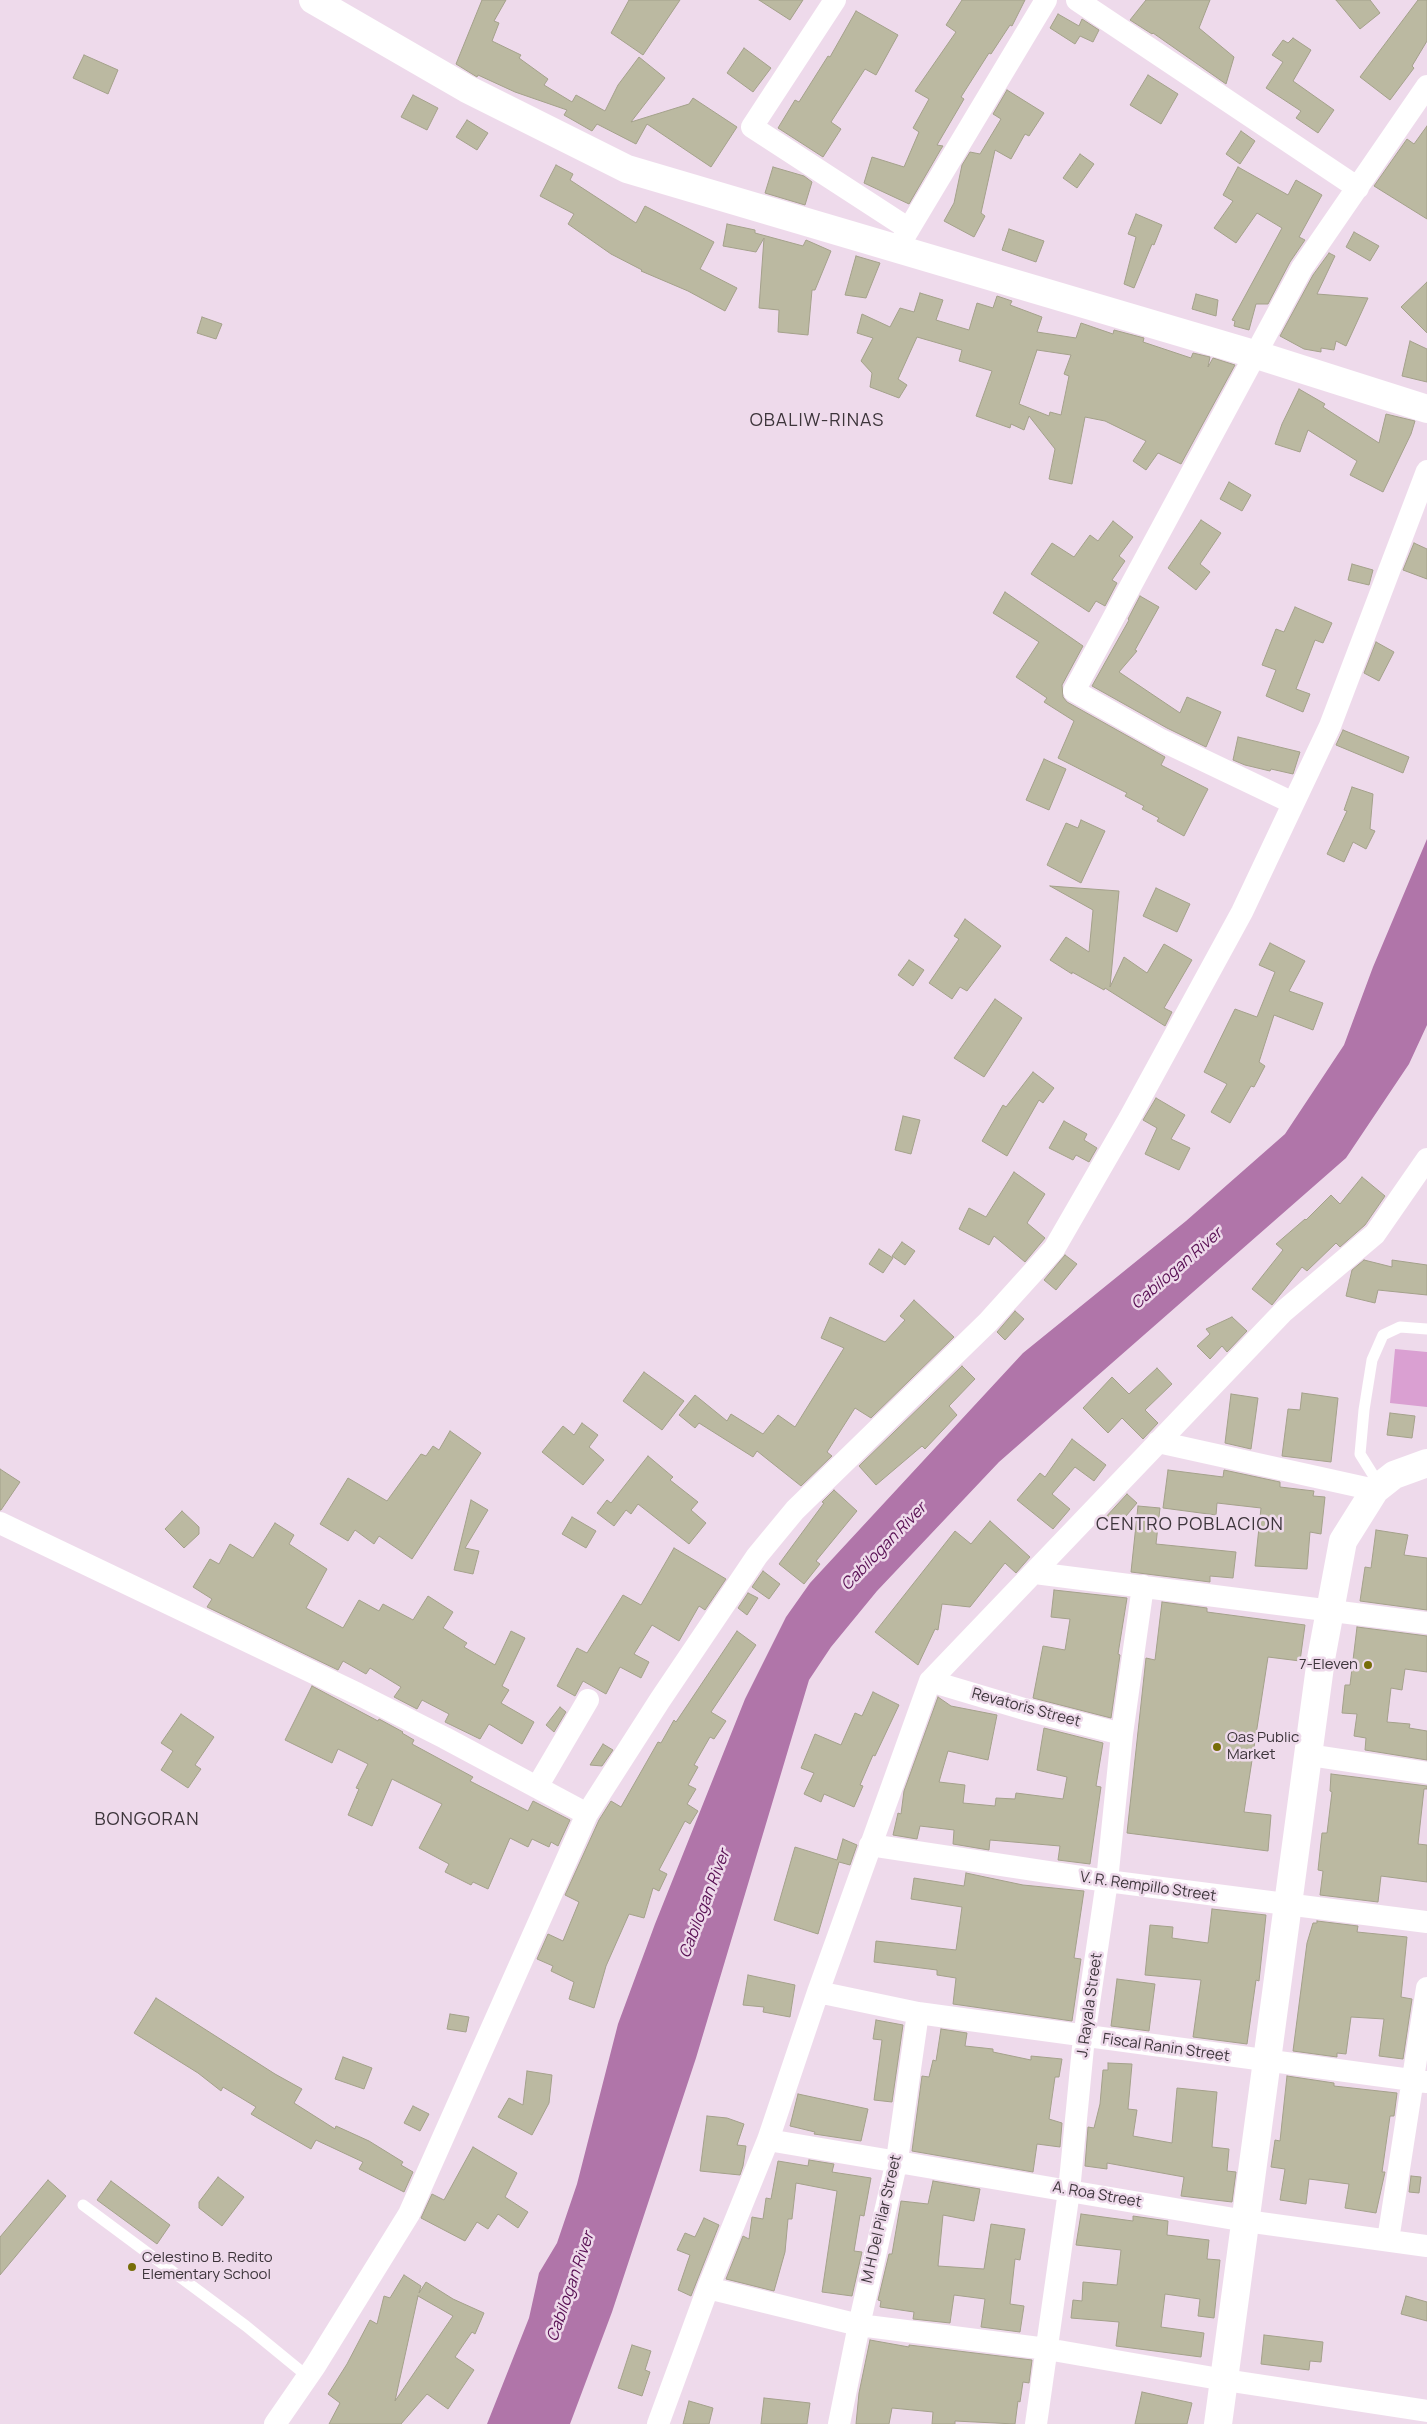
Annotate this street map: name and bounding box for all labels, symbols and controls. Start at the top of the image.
district label: OBALIW-RINAS [748,410,886,432]
water label: Cabilogan River [1127,1224,1227,1314]
water label: Cabilogan River [837,1499,931,1595]
district label: CENTRO POBLACION [1094,1514,1286,1536]
place label: 7-Eleven [1299,1656,1358,1674]
marker: 7-Eleven [1362,1659,1374,1671]
street label: Revatoris Street [970,1685,1082,1731]
place label: Oas Public Market [1227,1729,1299,1764]
marker: Oas Public Market [1211,1741,1223,1753]
district label: BONGORAN [93,1809,201,1831]
water label: Cabilogan River [676,1847,734,1961]
street label: V. R. Rempillo Street [1079,1869,1217,1905]
street label: J. Rayala Street [1074,1952,1106,2058]
street label: Fiscal Ranin Street [1101,2030,1231,2066]
street label: M H Del Pilar Street [858,2153,906,2285]
street label: A. Roa Street [1051,2178,1143,2212]
water label: Cabilogan River [543,2230,599,2344]
place label: Celestino B. Redito Elementary School [142,2249,273,2284]
marker: Celestino B. Redito Elementary School [126,2261,138,2273]

